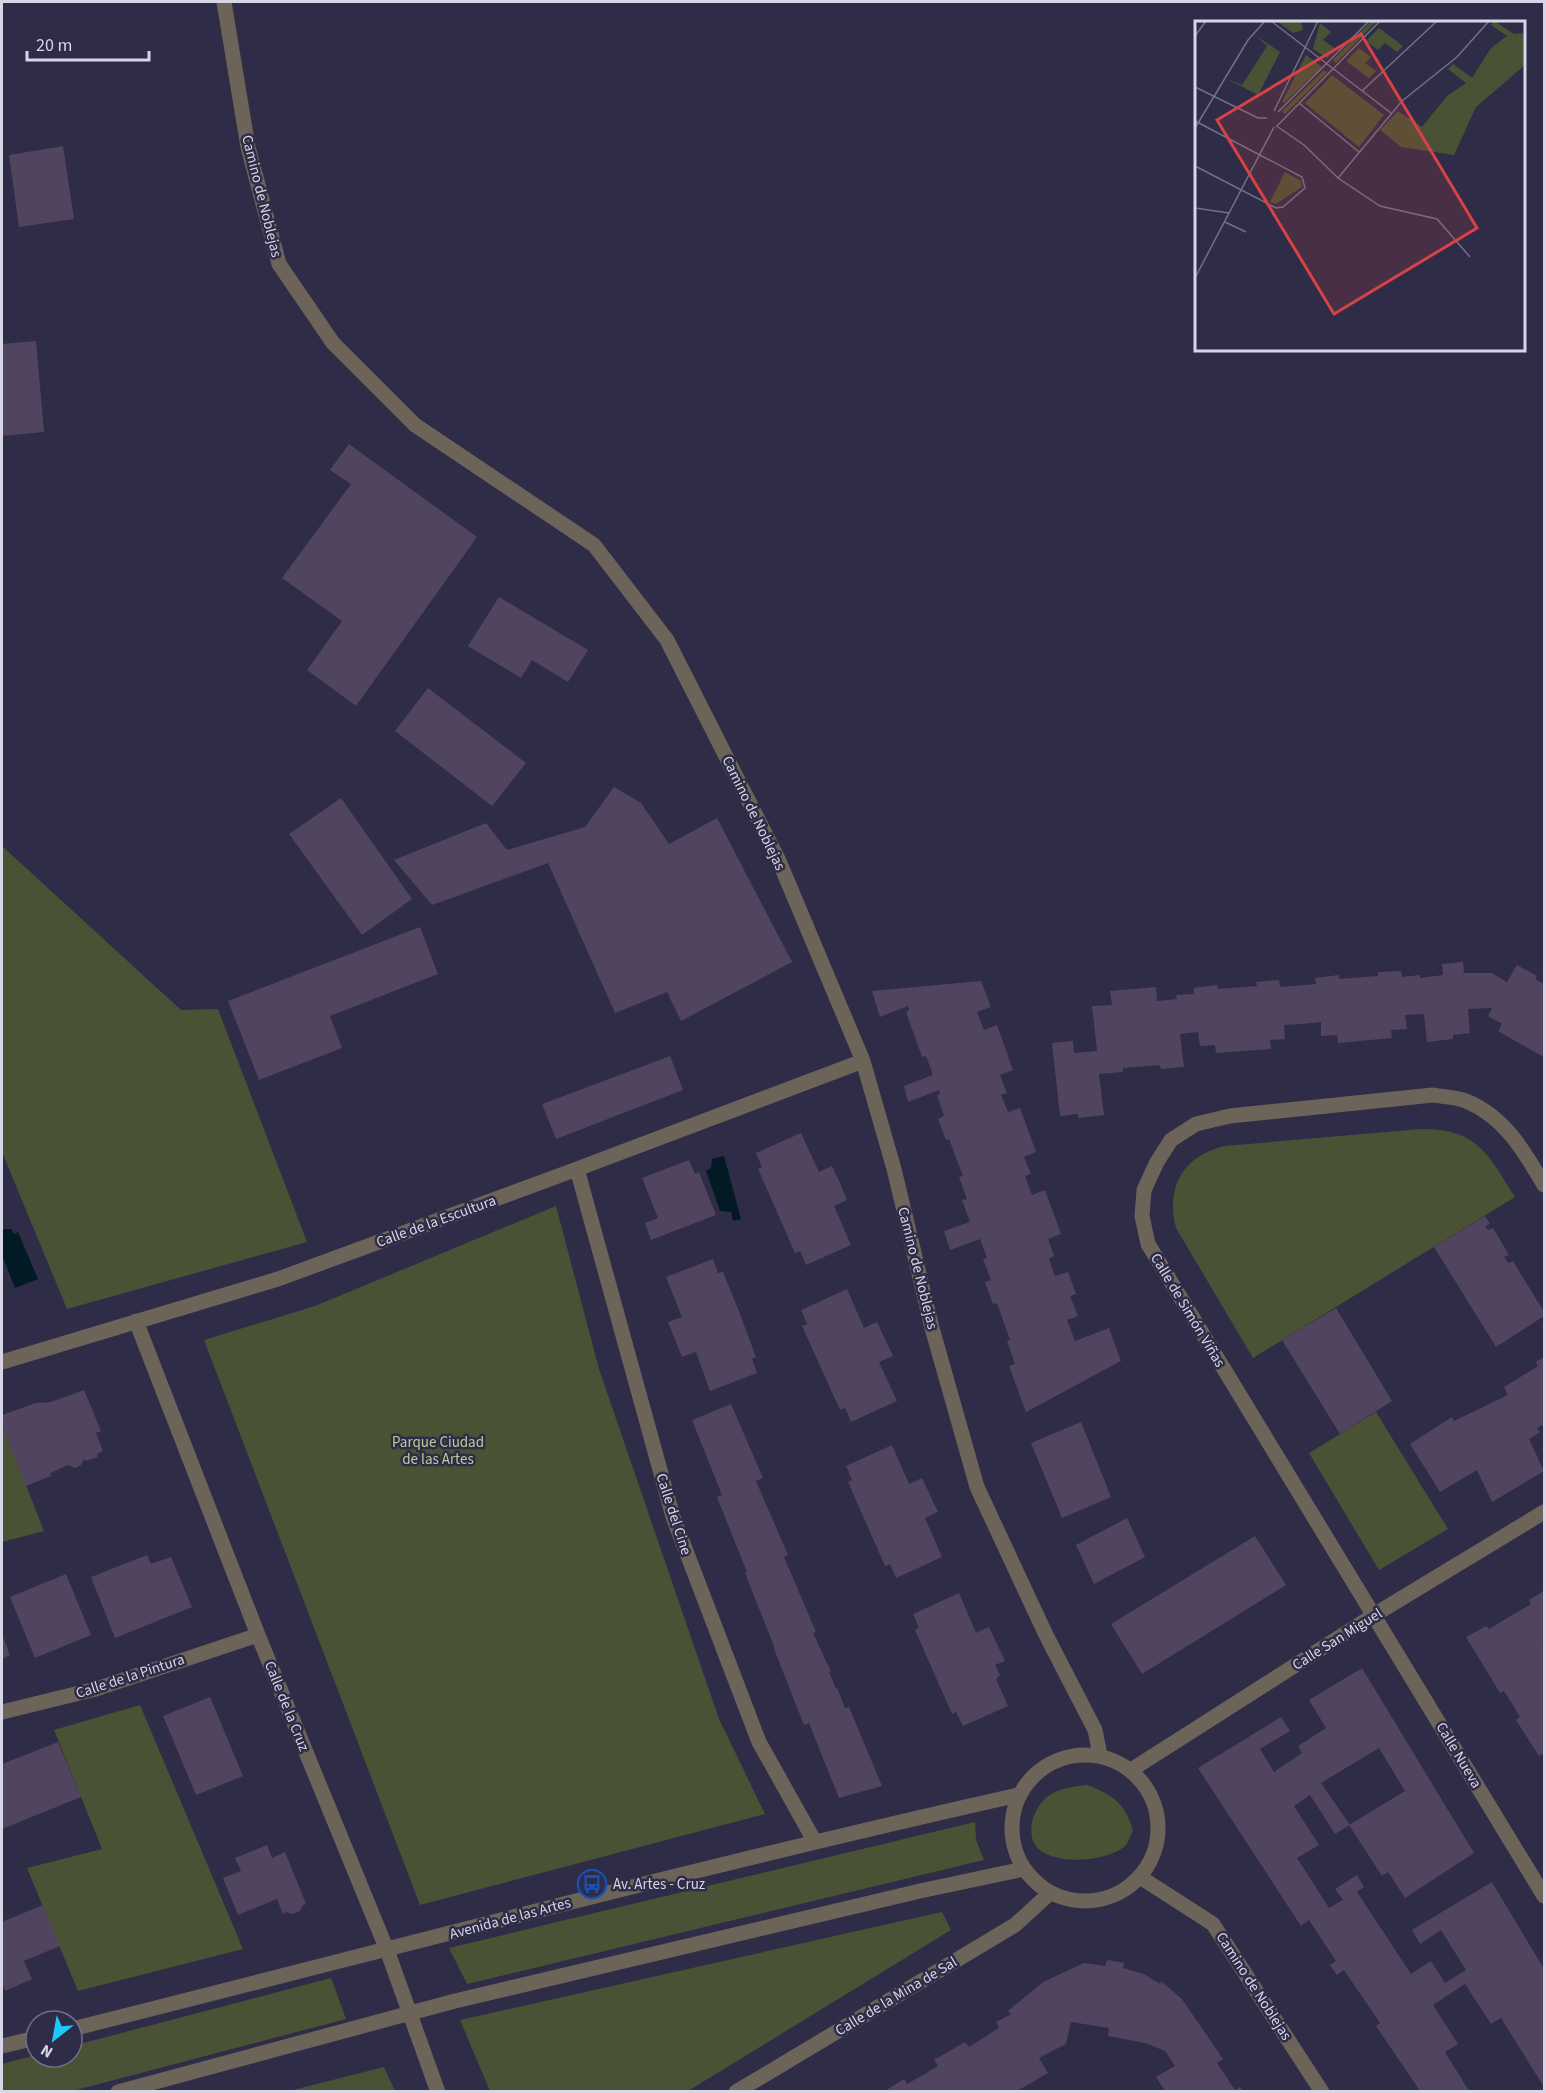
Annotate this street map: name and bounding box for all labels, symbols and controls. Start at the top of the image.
inset map [1195,21,1525,351]
scale bar [27,24,148,62]
text: 20 m [36,33,72,58]
street label: Camino de Noblejas [236,133,287,259]
street label: Camino de Noblejas [717,752,790,874]
street label: Calle de la Escultura [373,1190,499,1253]
street label: Camino de Noblejas [892,1205,943,1331]
street label: Calle de Simón Viñas [1145,1249,1230,1371]
park label: Parque Ciudad de las Artes [392,1432,484,1470]
street label: Calle del Cine [650,1471,697,1558]
street label: Calle San Miguel [1288,1603,1386,1676]
street label: Calle de la Pintura [73,1649,187,1704]
street label: Calle de la Cruz [259,1658,314,1754]
street label: Calle Nueva [1431,1718,1487,1792]
bus stop icon: Av. Artes - Cruz [576,1868,608,1900]
place label: Av. Artes - Cruz [613,1874,705,1895]
street label: Avenida de las Artes [447,1892,573,1945]
street label: Camino de Noblejas [1211,1928,1297,2045]
street label: Calle de la Mina de Sal [831,1952,961,2041]
north arrow [24,2009,84,2069]
text: N [37,2039,57,2063]

